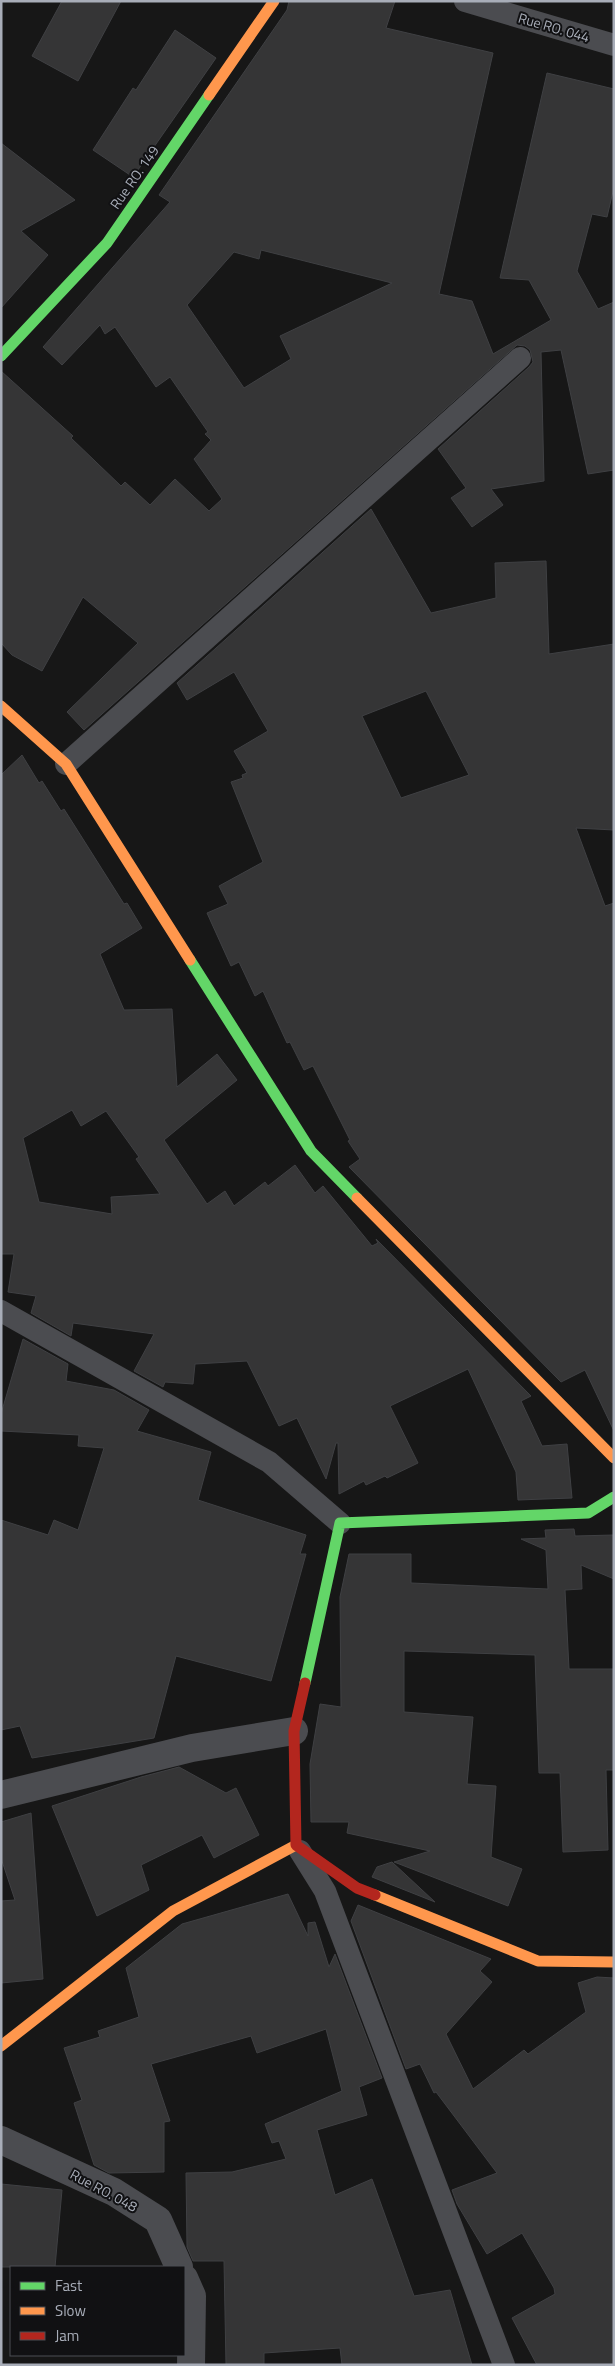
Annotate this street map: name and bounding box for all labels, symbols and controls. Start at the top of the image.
street label: Rue RO. 044 [516,7,592,47]
street label: Rue RO. 149 [104,141,164,213]
street label: Rue RO. 048 [67,2163,142,2217]
legend [10,2266,185,2356]
text: Fast [55,2274,83,2297]
text: Slow [55,2299,86,2322]
text: Jam [55,2324,79,2347]

